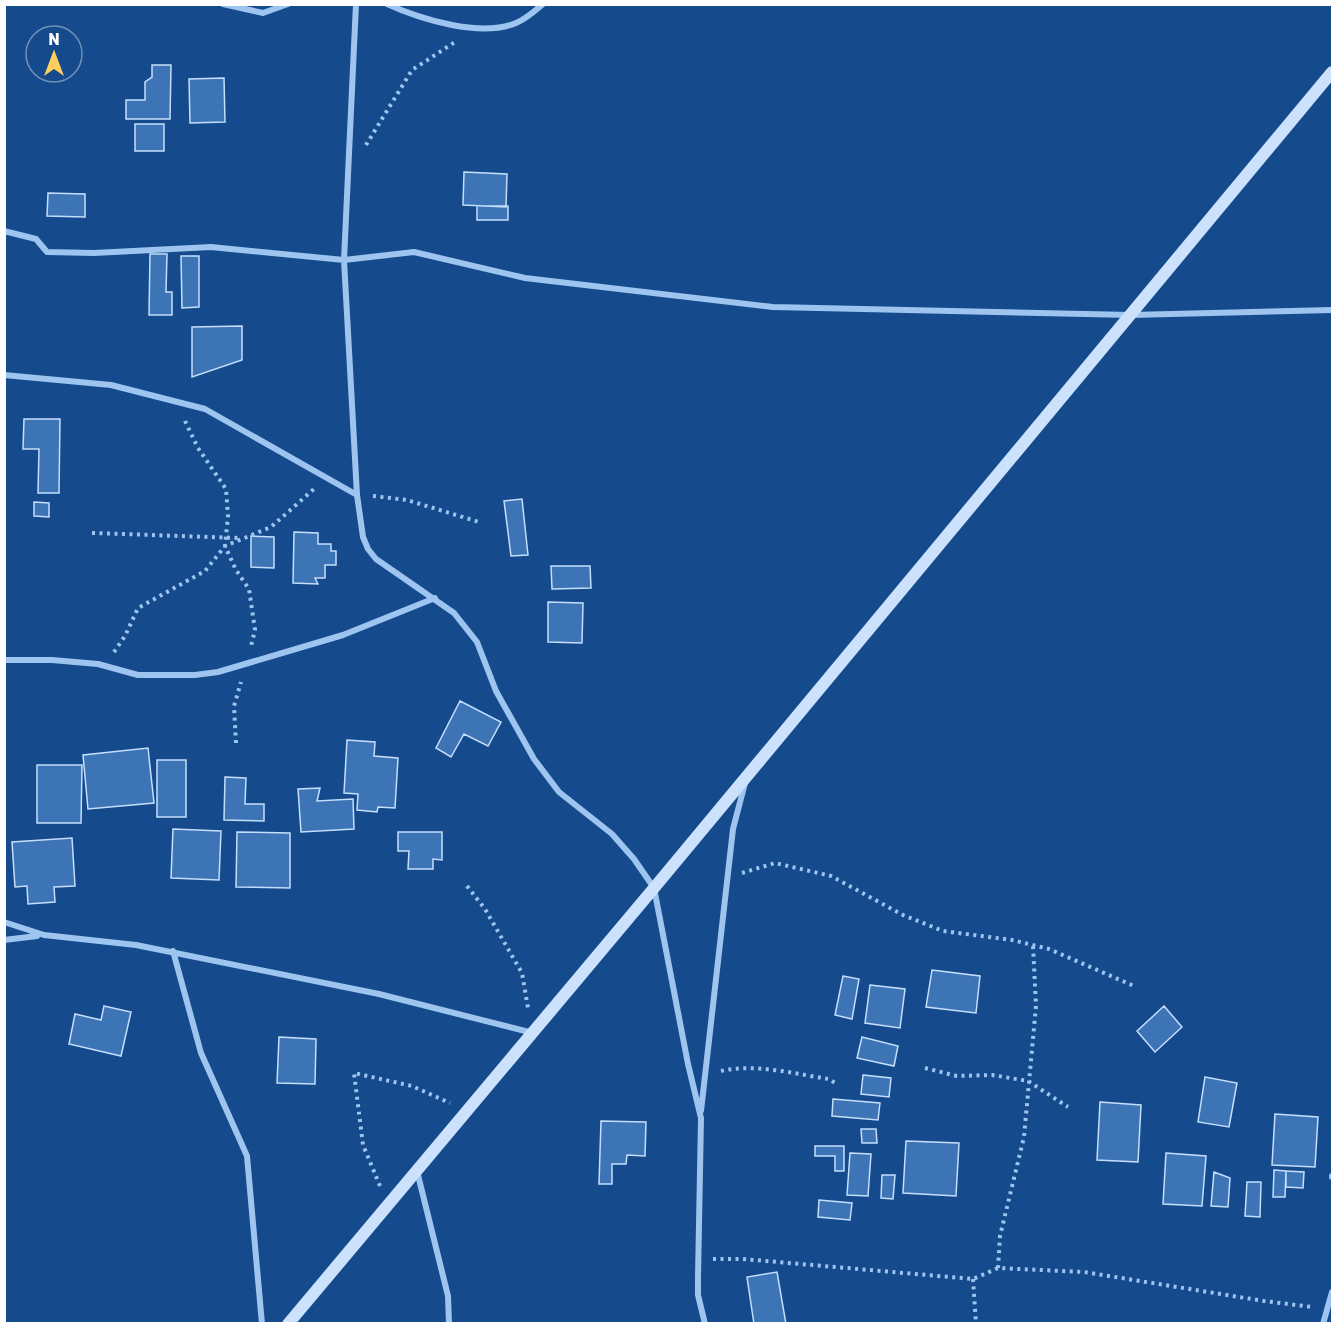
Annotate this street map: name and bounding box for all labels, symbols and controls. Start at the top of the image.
north arrow [24,24,84,84]
text: N [48,30,60,49]

